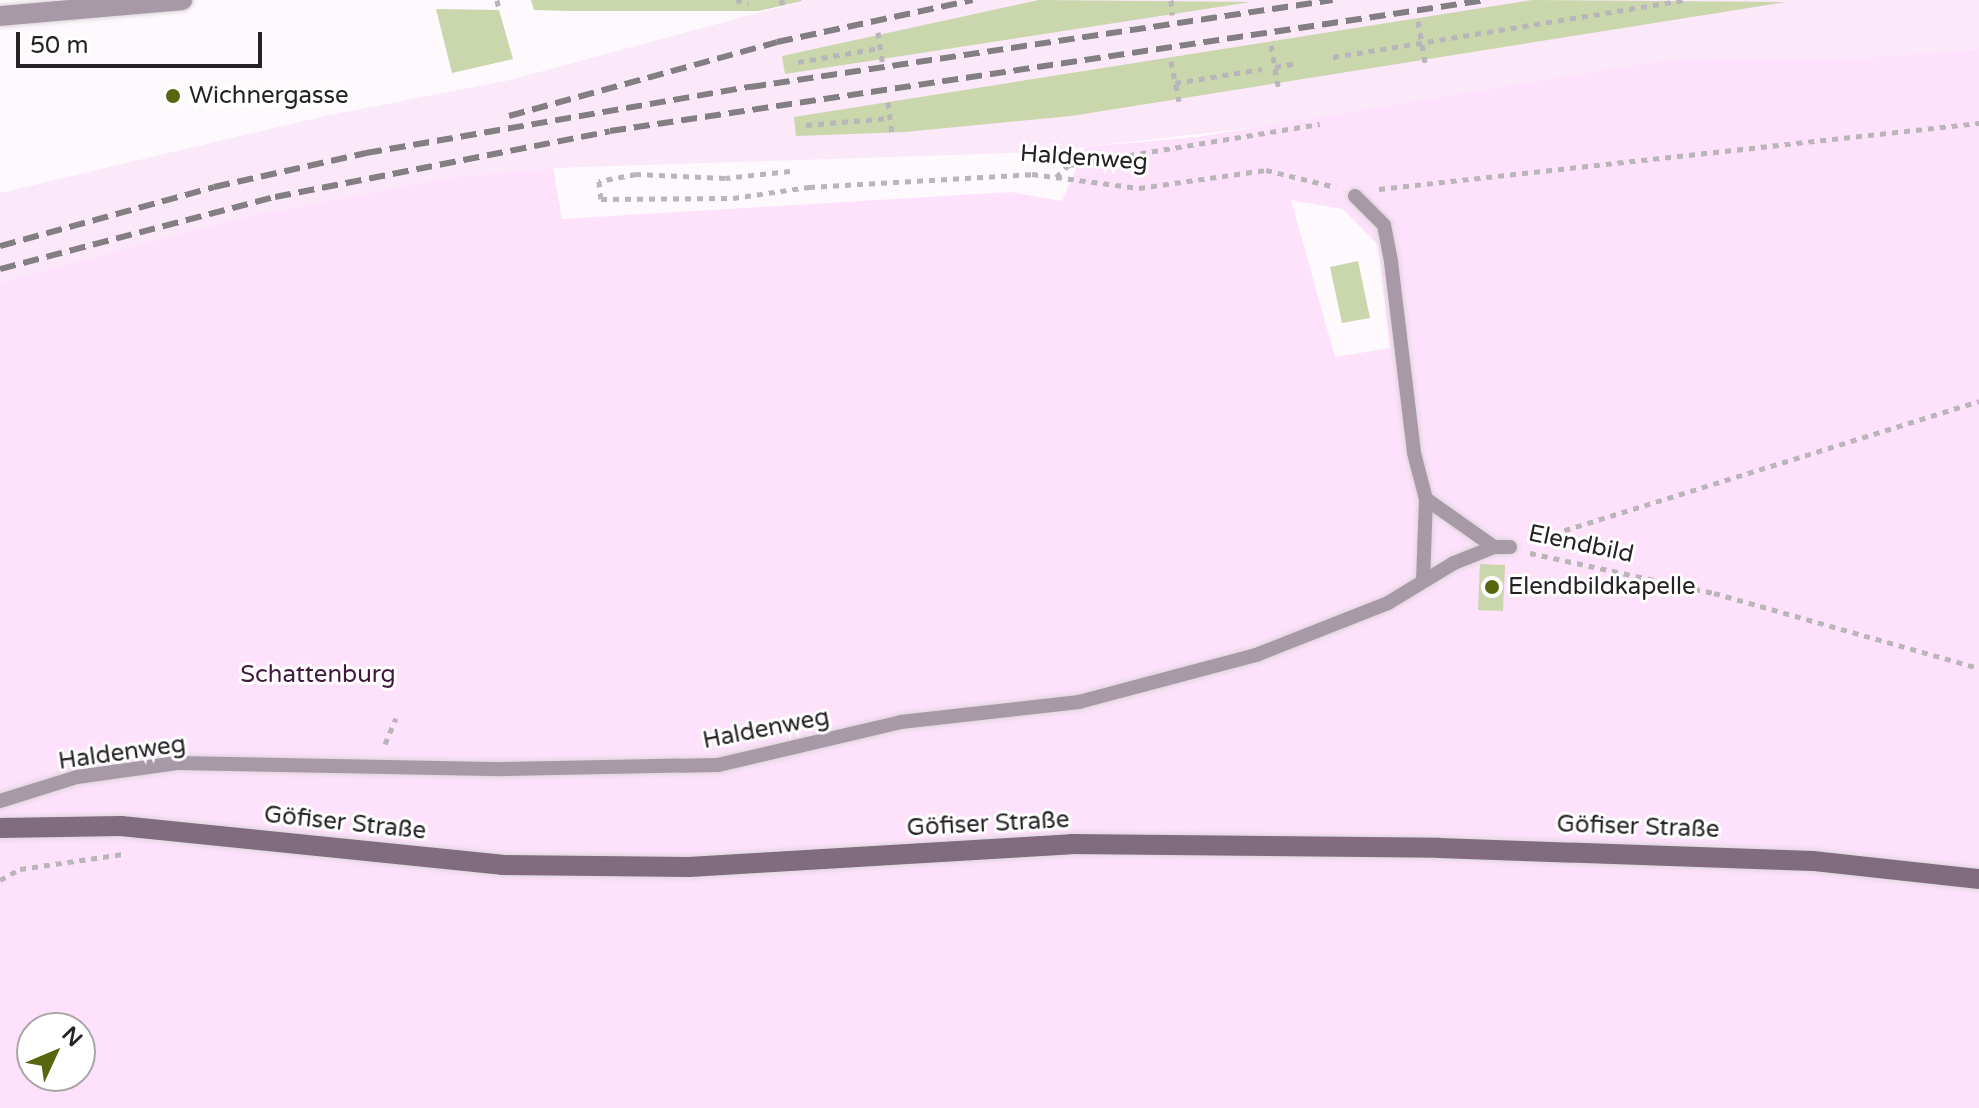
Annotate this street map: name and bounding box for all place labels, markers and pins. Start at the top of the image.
place label: Wichnergasse [189,82,349,110]
marker: Wichnergasse [164,87,182,105]
place label: Elendbildkapelle [1508,573,1695,601]
marker: Elendbildkapelle [1483,578,1501,596]

